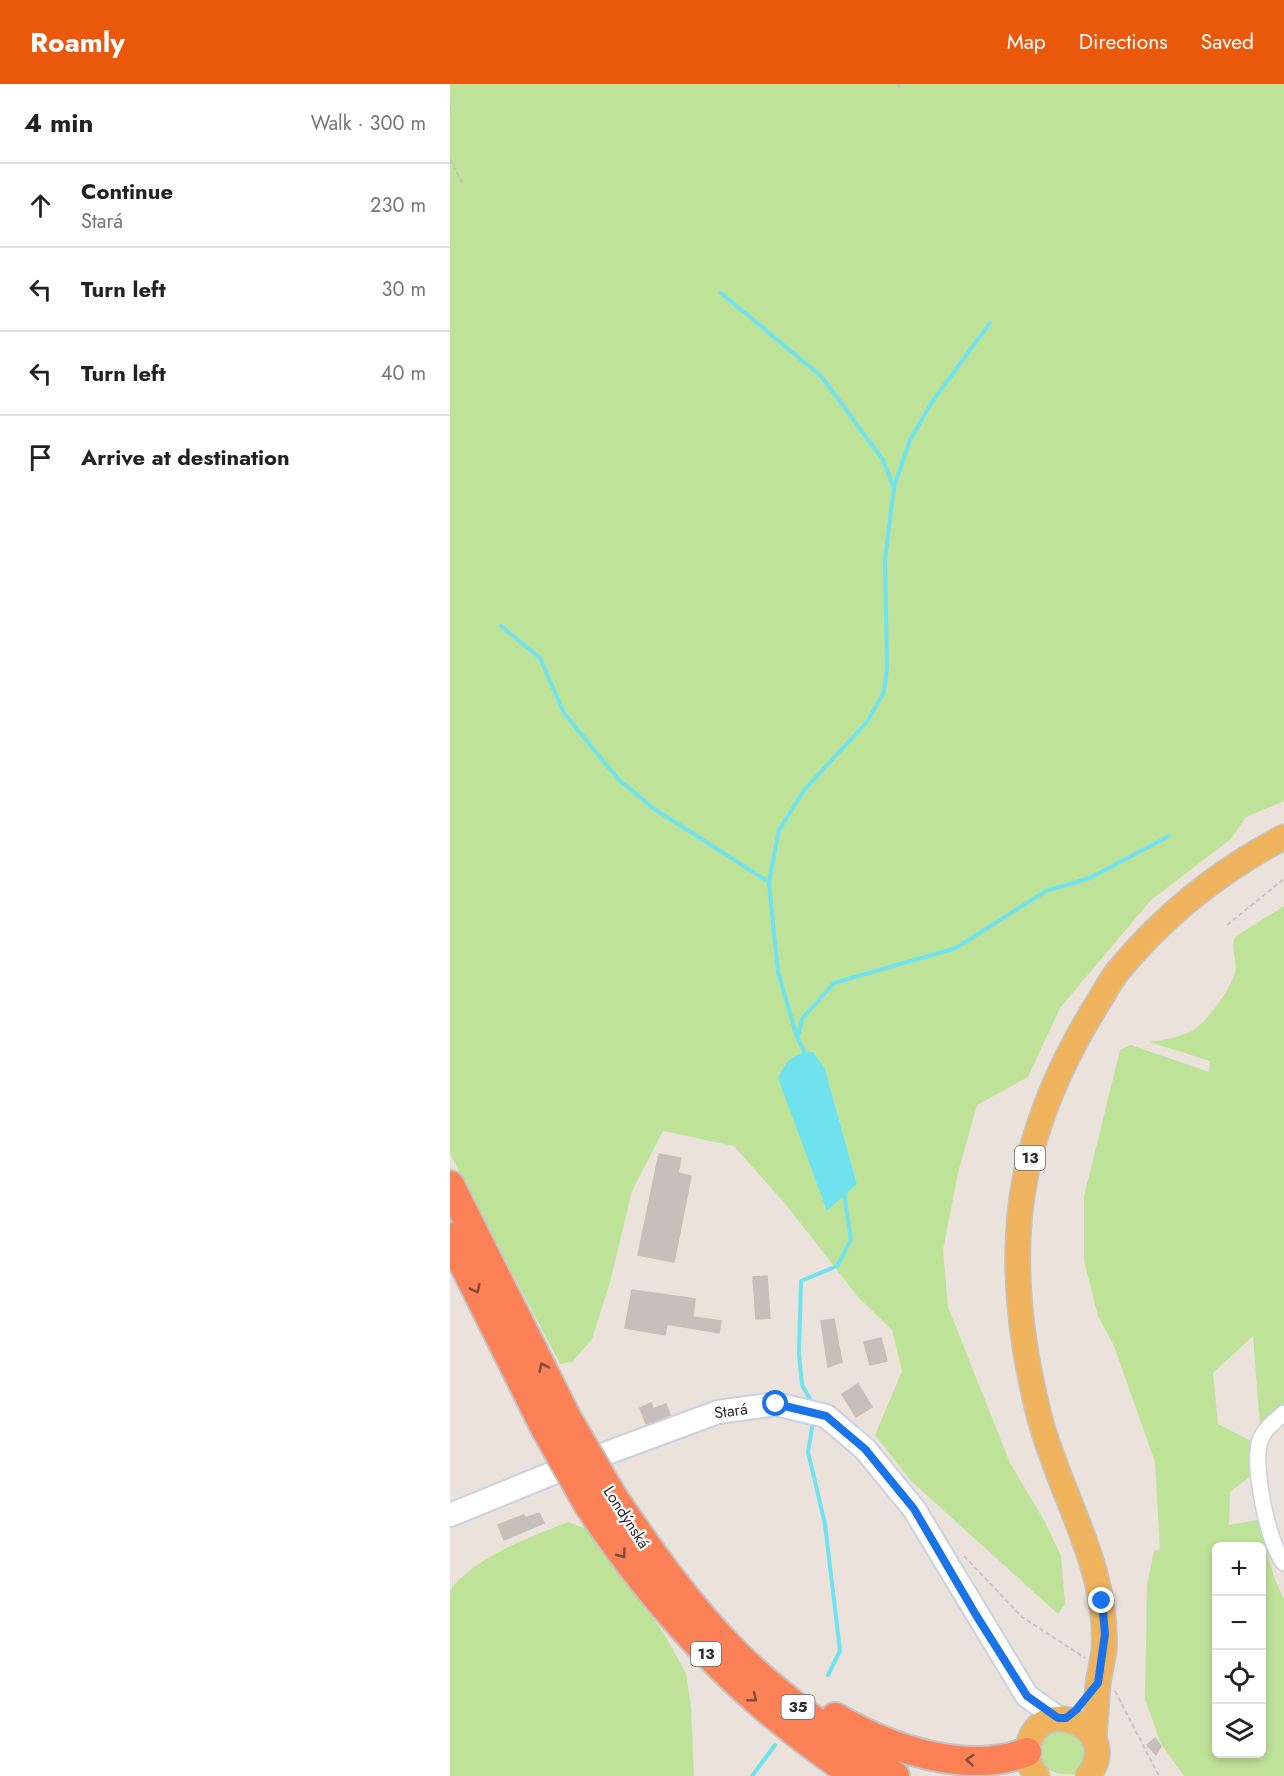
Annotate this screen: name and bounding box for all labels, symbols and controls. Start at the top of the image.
text: Roamly [30,22,125,63]
text: Map [1007,27,1046,57]
text: Directions [1079,27,1168,57]
text: Saved [1201,27,1254,57]
text: 4 min [24,104,93,142]
text: Walk · 300 m [311,109,426,138]
text: Continue [81,175,173,207]
icon: ahead [24,189,57,222]
text: 230 m [370,191,426,220]
text: Stará [81,207,123,236]
icon: left [24,273,57,306]
text: Turn left [81,273,166,305]
text: 30 m [381,275,426,304]
icon: left [24,357,57,390]
text: Turn left [81,357,166,389]
text: 40 m [381,359,426,388]
icon: arrive [24,441,57,474]
text: Arrive at destination [81,441,290,473]
road number: 13 [1015,1146,1045,1170]
one-way arrow [469,1283,480,1294]
one-way arrow [538,1363,550,1374]
route start [762,1390,788,1416]
street label: Stará [713,1397,749,1424]
street label: Londýnská [598,1482,655,1553]
map controls [1212,1542,1266,1758]
button: + [1212,1542,1266,1596]
one-way arrow [614,1548,625,1559]
route end [1088,1587,1114,1613]
button: − [1212,1596,1266,1650]
road number: 13 [691,1642,721,1666]
button: locate [1212,1650,1266,1704]
one-way arrow [746,1690,757,1701]
road number: 35 [782,1695,814,1719]
button: layers [1212,1704,1266,1758]
one-way arrow [966,1754,975,1767]

